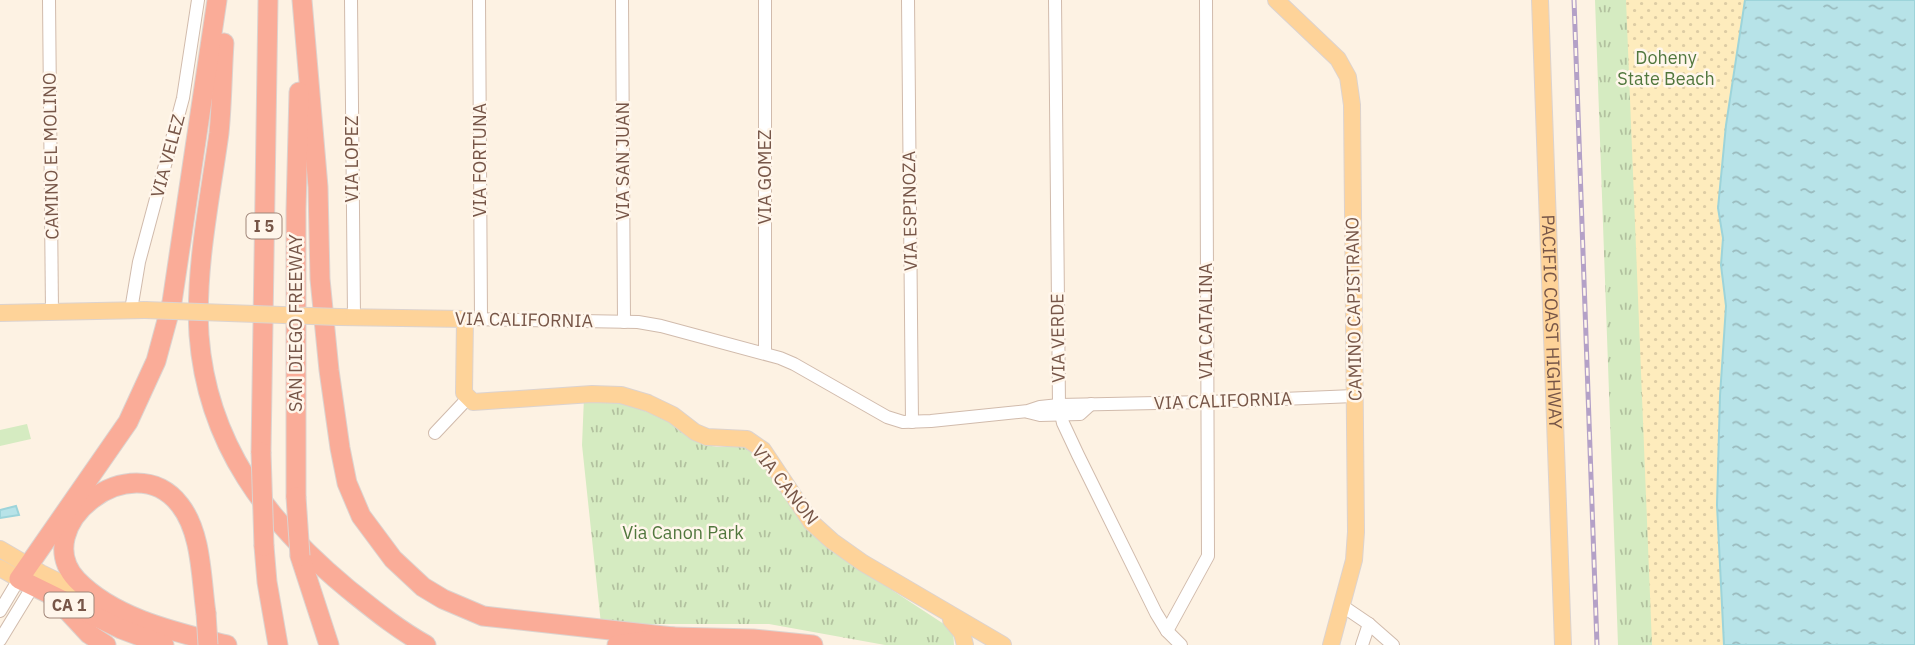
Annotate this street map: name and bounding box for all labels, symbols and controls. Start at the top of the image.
park label: Doheny State Beach [1617,46,1715,90]
street label: CAMINO EL MOLINO [38,72,63,240]
street label: VIA FORTUNA [468,102,491,217]
street label: VIA SAN JUAN [611,102,634,220]
street label: VIA VELEZ [145,112,190,200]
street label: VIA LOPEZ [340,115,363,203]
street label: VIA GOMEZ [753,130,776,224]
street label: VIA ESPINOZA [897,150,922,271]
road number: I 5 [246,214,282,238]
street label: PACIFIC COAST HIGHWAY [1537,214,1567,430]
street label: CAMINO CAPISTRANO [1340,217,1367,401]
street label: SAN DIEGO FREEWAY [284,234,307,412]
street label: VIA CATALINA [1194,262,1217,379]
street label: VIA VERDE [1045,293,1070,383]
street label: VIA CALIFORNIA [455,307,594,332]
street label: VIA CALIFORNIA [1153,387,1293,414]
street label: VIA CANON [747,440,824,529]
park label: Via Canon Park [622,521,744,544]
road number: CA 1 [44,592,94,618]

